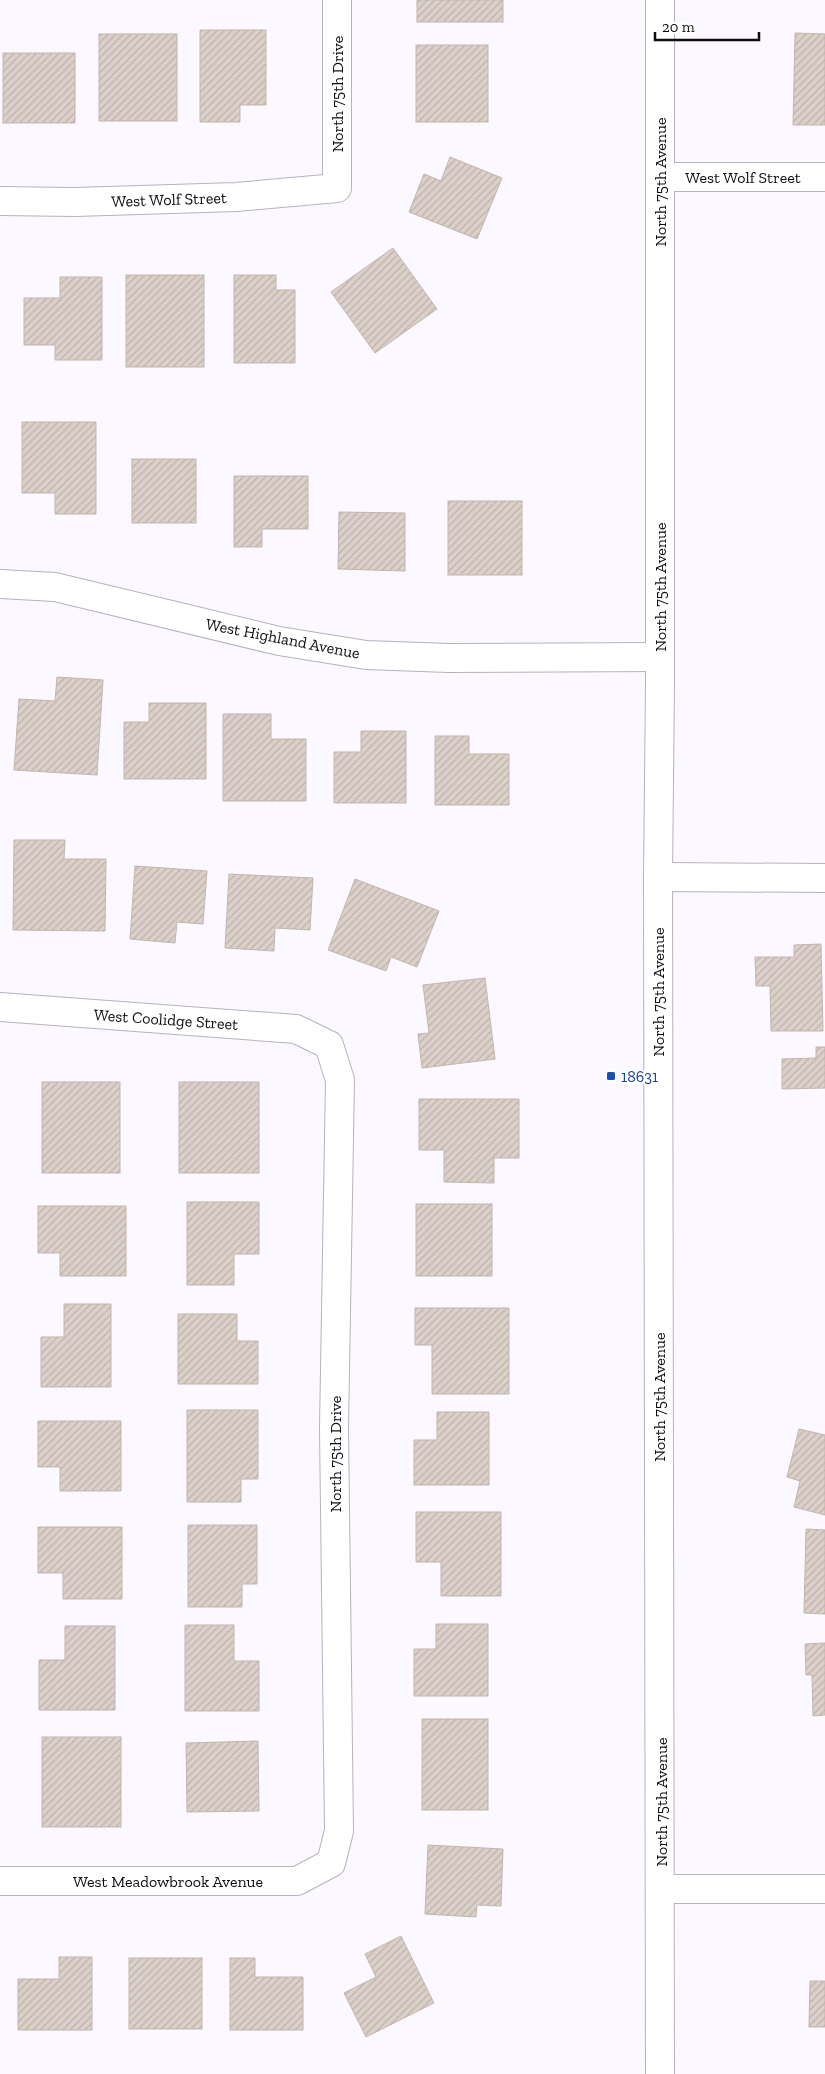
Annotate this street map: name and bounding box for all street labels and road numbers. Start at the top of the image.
street label: North 75th Drive [328,36,347,152]
street label: North 75th Avenue [651,117,670,247]
street label: West Wolf Street [685,168,801,187]
street label: West Wolf Street [111,188,227,211]
street label: North 75th Avenue [651,522,670,652]
street label: West Highland Avenue [204,614,361,663]
street label: North 75th Avenue [649,927,668,1057]
street label: West Coolidge Street [93,1005,239,1034]
street label: North 75th Avenue [650,1332,669,1462]
street label: North 75th Drive [326,1396,345,1512]
street label: North 75th Avenue [652,1737,671,1867]
street label: West Meadowbrook Avenue [73,1872,263,1891]

